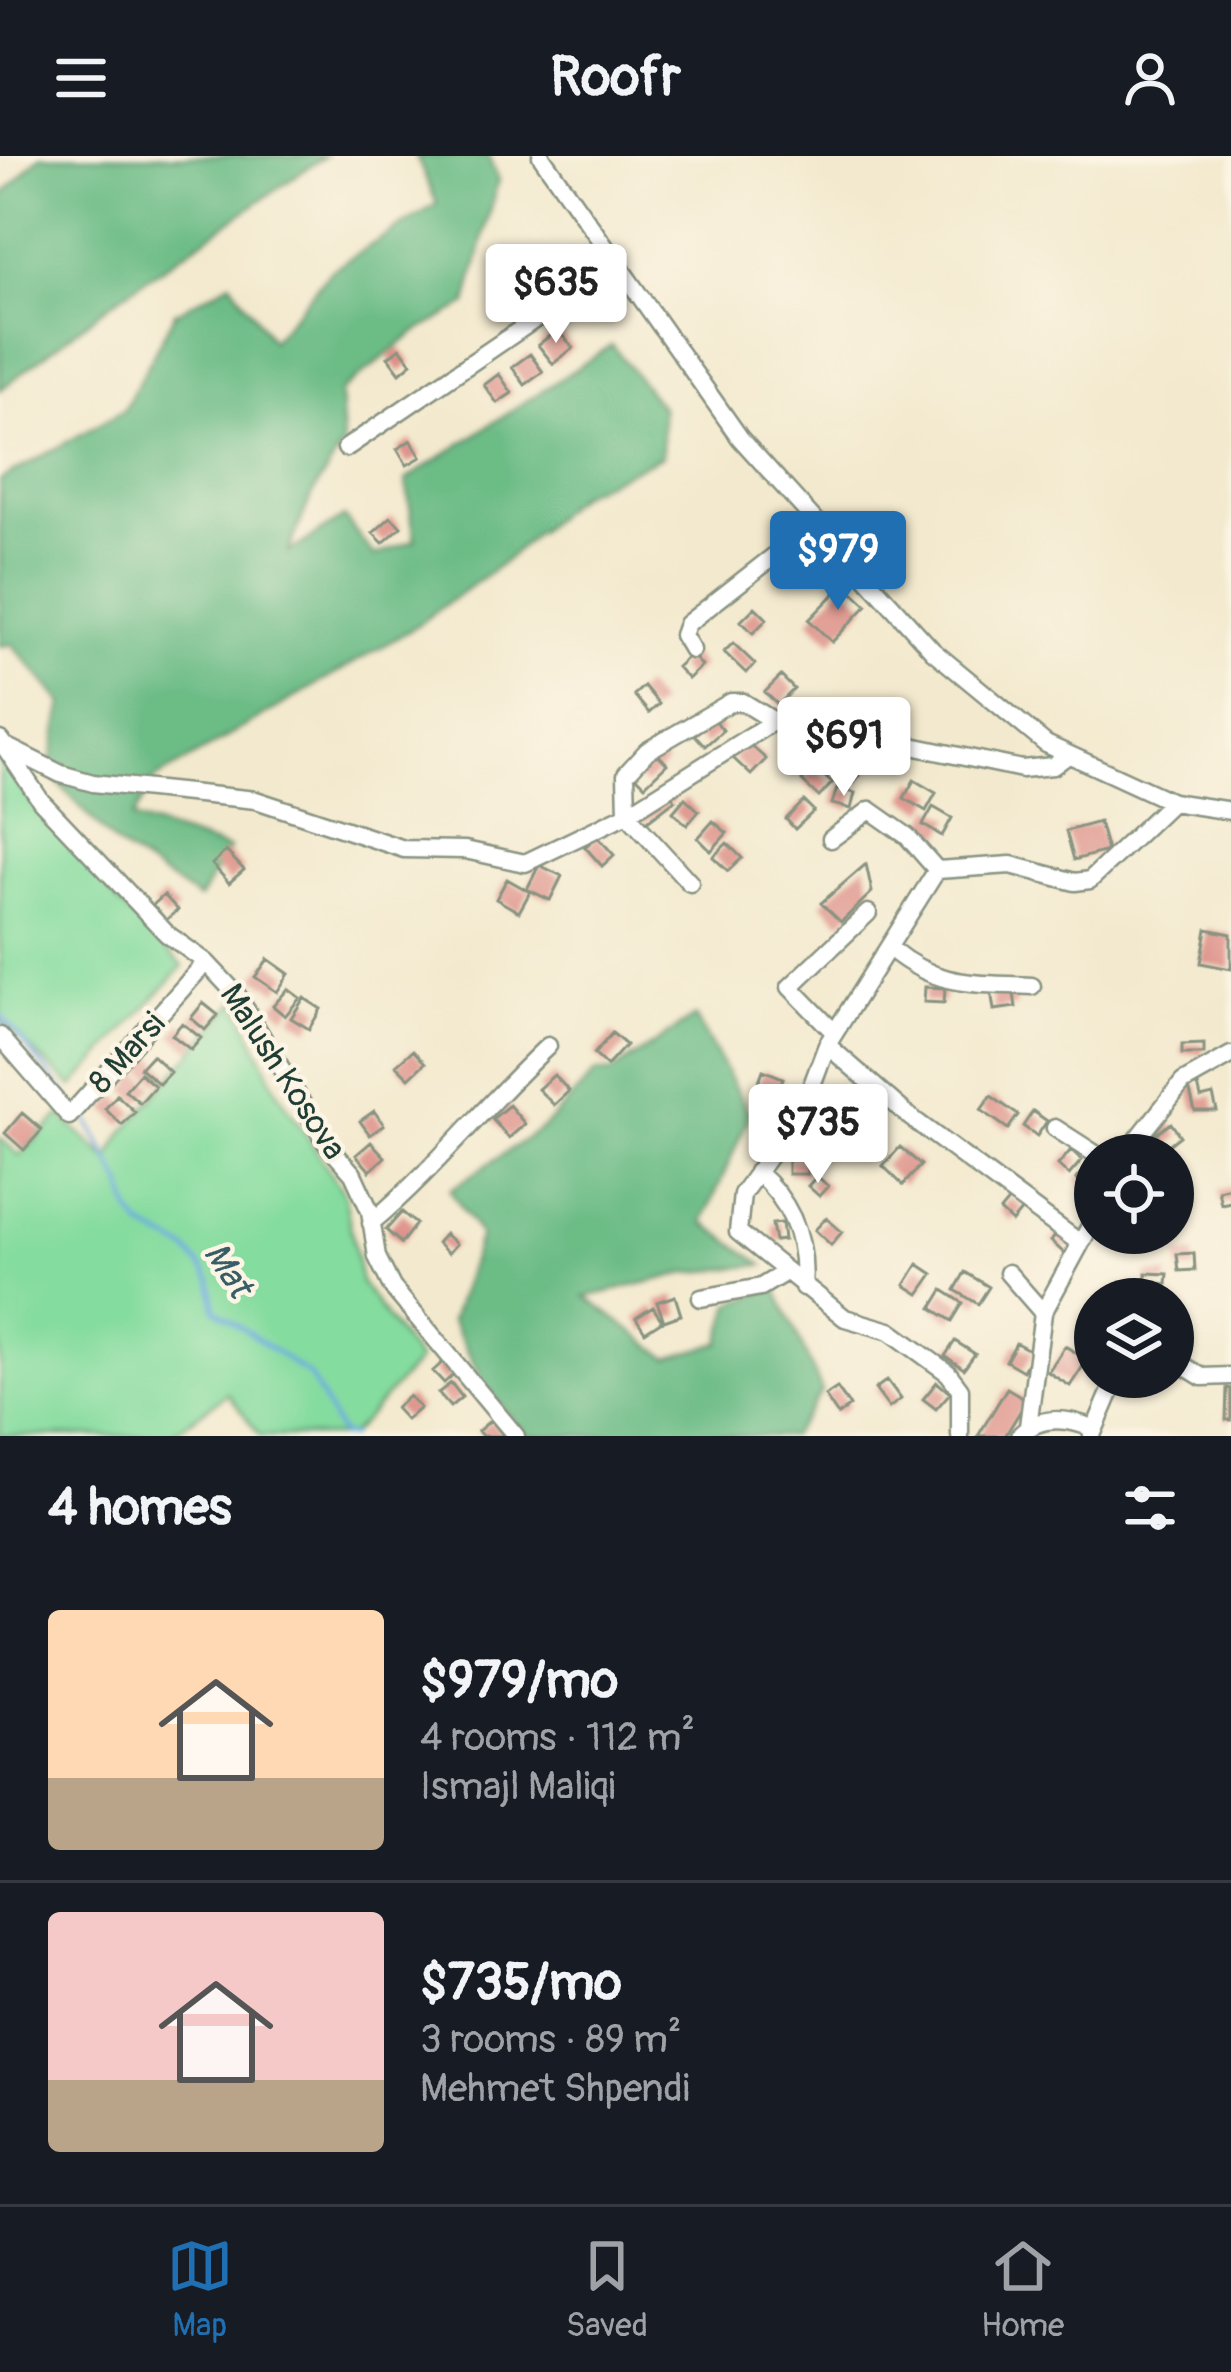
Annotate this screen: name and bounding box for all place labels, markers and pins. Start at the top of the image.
pin: $635 [485,244,627,346]
pin: $979 [767,511,909,613]
pin: $691 [773,697,915,799]
pin: $735 [747,1084,889,1186]

